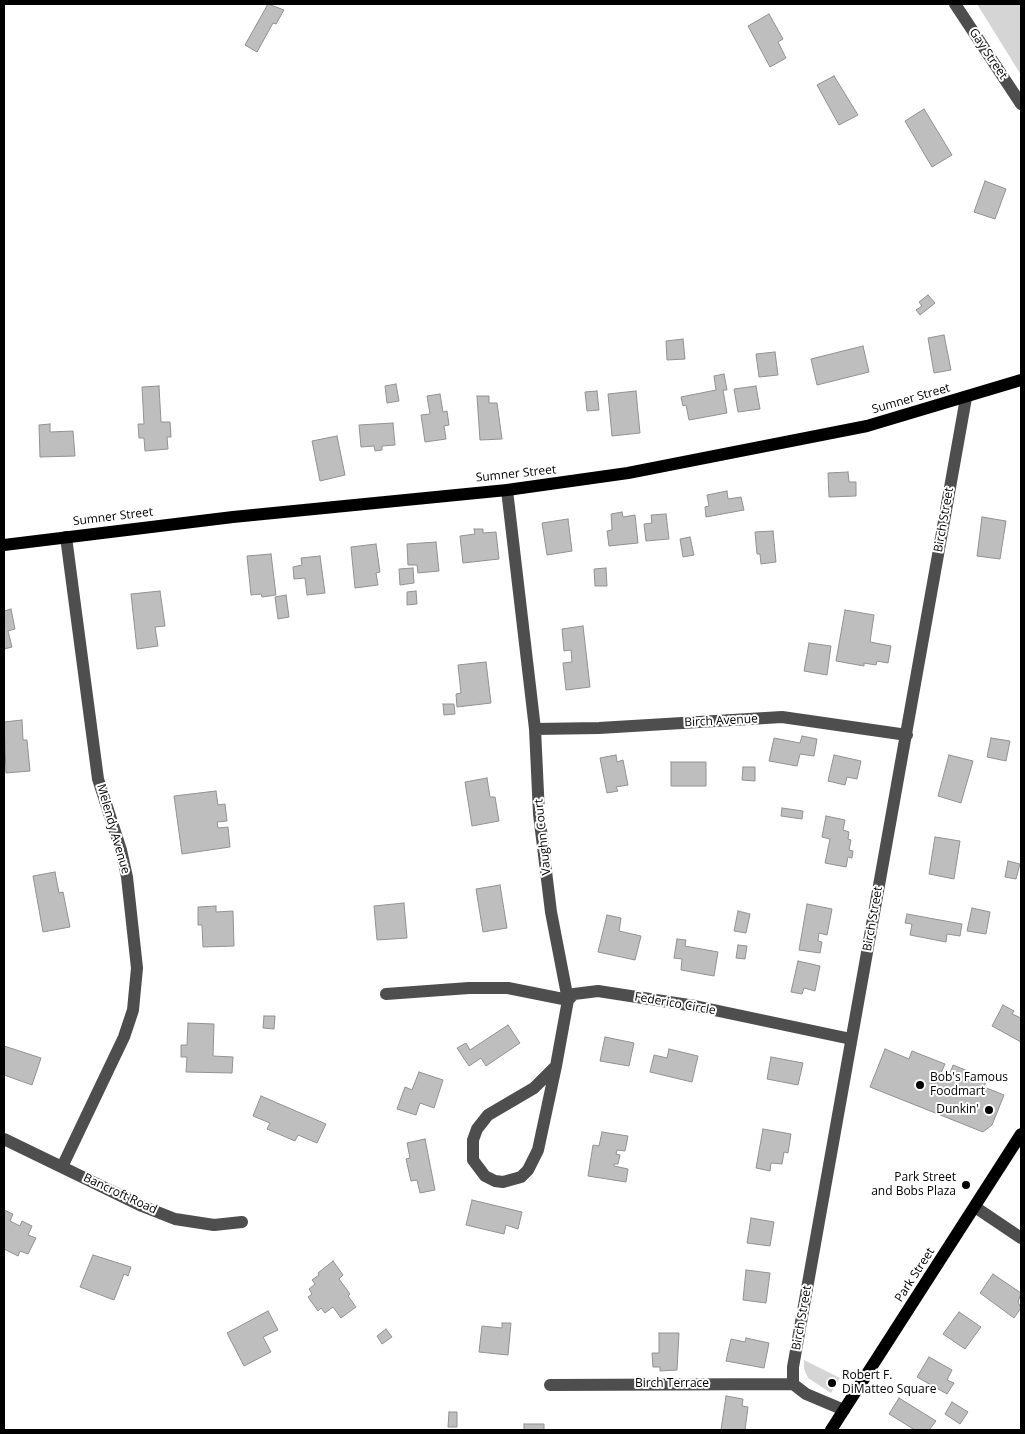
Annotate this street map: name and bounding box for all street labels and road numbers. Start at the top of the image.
street label: Gay Street [966,26,1010,82]
street label: Sumner Street [870,381,952,417]
street label: Sumner Street [475,463,557,485]
street label: Birch Street [931,487,957,553]
street label: Sumner Street [72,505,154,529]
street label: Birch Avenue [684,712,758,730]
street label: Melendy Avenue [93,782,133,876]
street label: Vaughn Court [532,798,554,876]
street label: Birch Street [860,886,886,952]
street label: Federico Circle [633,990,717,1018]
street label: Bancroft Road [81,1171,159,1217]
street label: Park Street [892,1245,938,1305]
street label: Birch Street [789,1285,815,1351]
street label: Birch Terrace [635,1377,709,1391]

